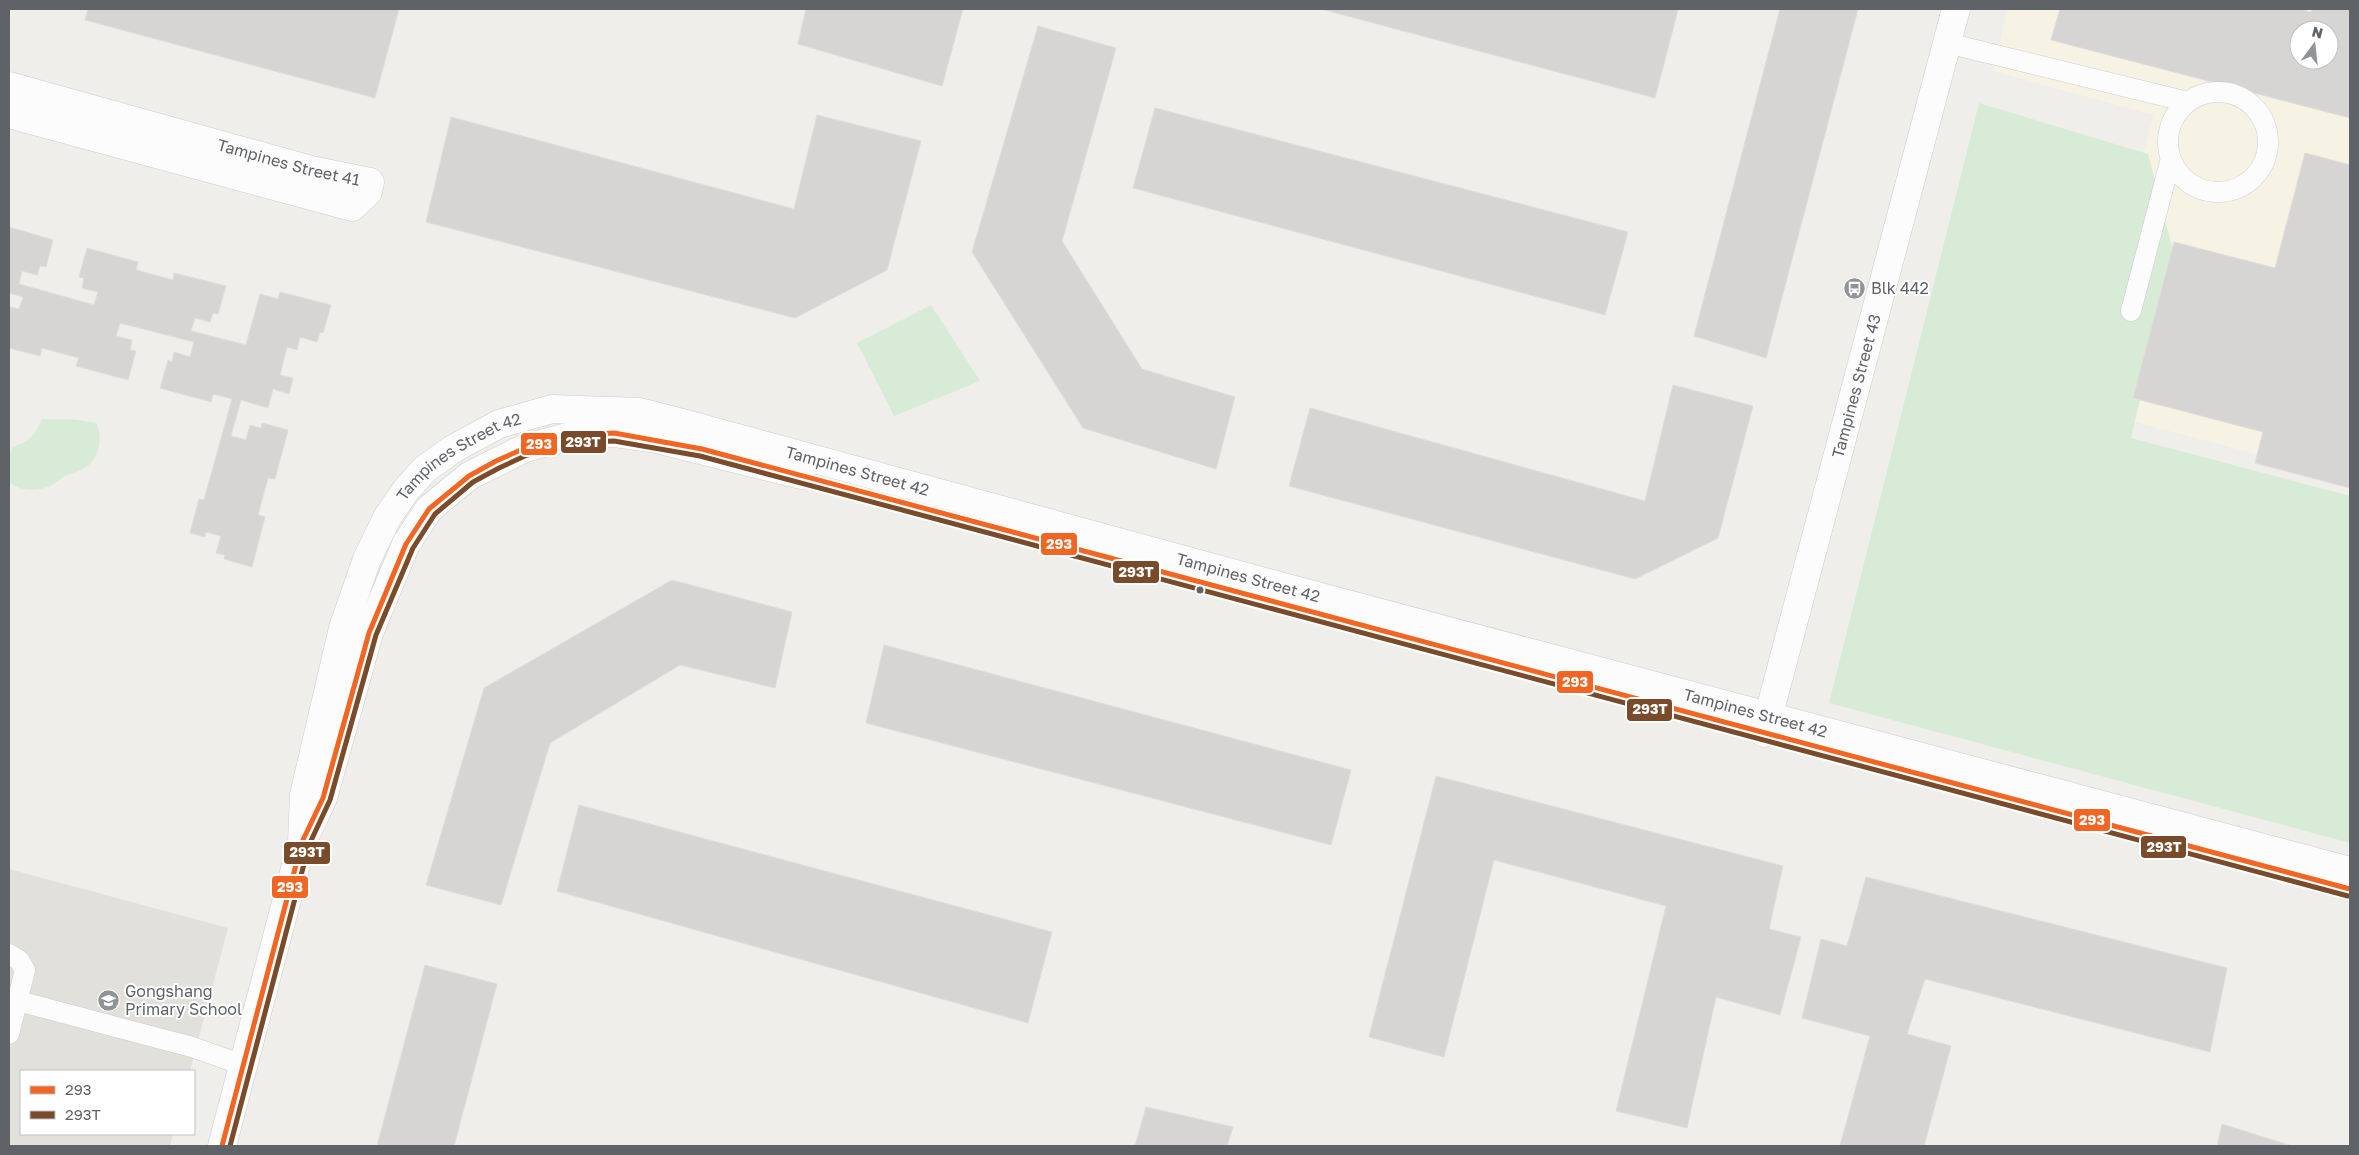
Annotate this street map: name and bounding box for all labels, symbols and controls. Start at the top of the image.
north arrow [2289,20,2339,70]
text: N [2310,22,2325,42]
street label: Tampines Street 41 [215,134,362,190]
bus stop icon: Blk 442 [1843,276,1867,300]
place label: Blk 442 [1871,278,1929,298]
street label: Tampines Street 43 [1827,312,1885,460]
street label: Tampines Street 42 [392,408,523,504]
line badge: 293T [560,430,607,454]
line badge: 293 [520,432,558,456]
text: 293T [565,433,601,450]
text: 293 [526,435,552,452]
street label: Tampines Street 42 [784,442,932,500]
line badge: 293 [1040,532,1078,556]
text: 293 [1046,535,1072,552]
street label: Tampines Street 42 [1174,548,1322,606]
line badge: 293T [1112,560,1160,584]
text: 293T [1118,563,1154,580]
unlabelled marker [1195,585,1205,595]
line badge: 293 [1556,670,1594,694]
text: 293 [1562,673,1588,690]
street label: Tampines Street 42 [1681,684,1830,741]
line badge: 293T [1626,698,1673,722]
text: 293T [1632,700,1668,717]
line badge: 293 [2073,808,2111,832]
text: 293 [2079,811,2105,828]
line badge: 293T [2140,835,2187,859]
text: 293T [2146,838,2182,855]
line badge: 293T [283,841,331,865]
text: 293T [289,843,325,860]
line badge: 293 [271,875,309,899]
text: 293 [277,878,303,895]
place label: Gongshang Primary School [125,981,242,1019]
school or university icon: Gongshang Primary School [97,988,121,1012]
legend [20,1070,195,1135]
text: 293 [65,1080,92,1098]
text: 293T [65,1105,101,1123]

